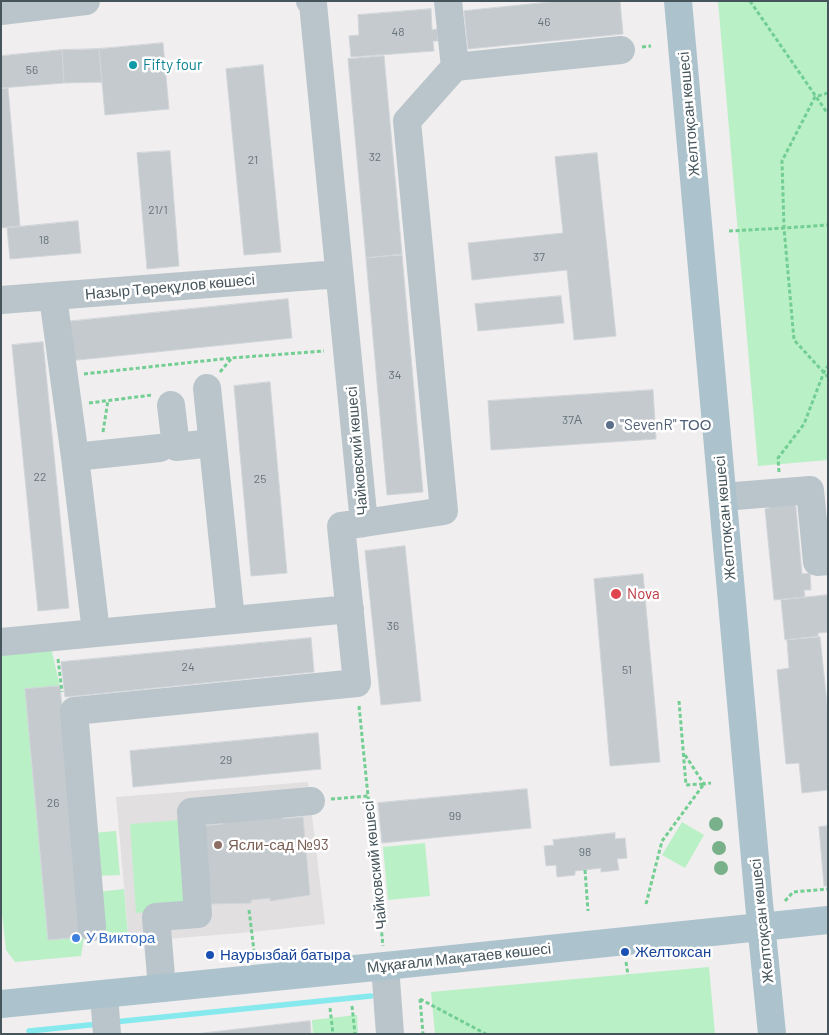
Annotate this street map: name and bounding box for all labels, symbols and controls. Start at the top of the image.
house number: 46 [538,15,550,29]
house number: 48 [392,25,404,39]
street label: Желтоқсан көшесі [675,51,703,177]
place label: Fifty four [143,56,202,74]
marker: Fifty four [127,59,139,71]
house number: 56 [26,63,38,77]
house number: 32 [369,150,381,164]
house number: 21 [248,153,258,167]
house number: 21/1 [148,203,168,217]
house number: 18 [39,233,49,247]
house number: 37 [533,250,545,264]
street label: Назыр Төреқұлов көшесі [84,271,256,303]
house number: 34 [389,368,401,382]
street label: Чайковский көшесі [342,386,372,516]
house number: 37А [562,413,582,427]
place label: "SevenR" ТОО [620,416,711,434]
marker: "SevenR" ТОО [604,419,616,431]
street label: Желтоқсан көшесі [711,455,739,581]
house number: 22 [34,470,46,484]
house number: 25 [254,472,266,486]
place label: Nova [627,585,660,603]
marker: Nova [609,587,623,601]
house number: 36 [387,619,399,633]
house number: 24 [181,660,195,674]
house number: 51 [622,663,632,677]
house number: 29 [220,753,232,767]
house number: 26 [47,796,59,810]
street label: Чайковский көшесі [359,800,391,930]
house number: 99 [449,809,461,823]
place label: Ясли-сад №93 [228,836,329,854]
marker: Ясли-сад №93 [212,839,224,851]
house number: 98 [579,845,591,859]
street label: Желтоқсан көшесі [747,858,777,984]
place label: У Виктора [86,929,155,947]
marker: У Виктора [70,932,82,944]
street label: Мұқағали Мақатаев көшесі [366,939,552,977]
place label: Желтоксан [635,943,711,961]
place label: Наурызбай батыра [220,946,351,964]
marker: Желтоксан [619,946,631,958]
marker: Наурызбай батыра [204,949,216,961]

